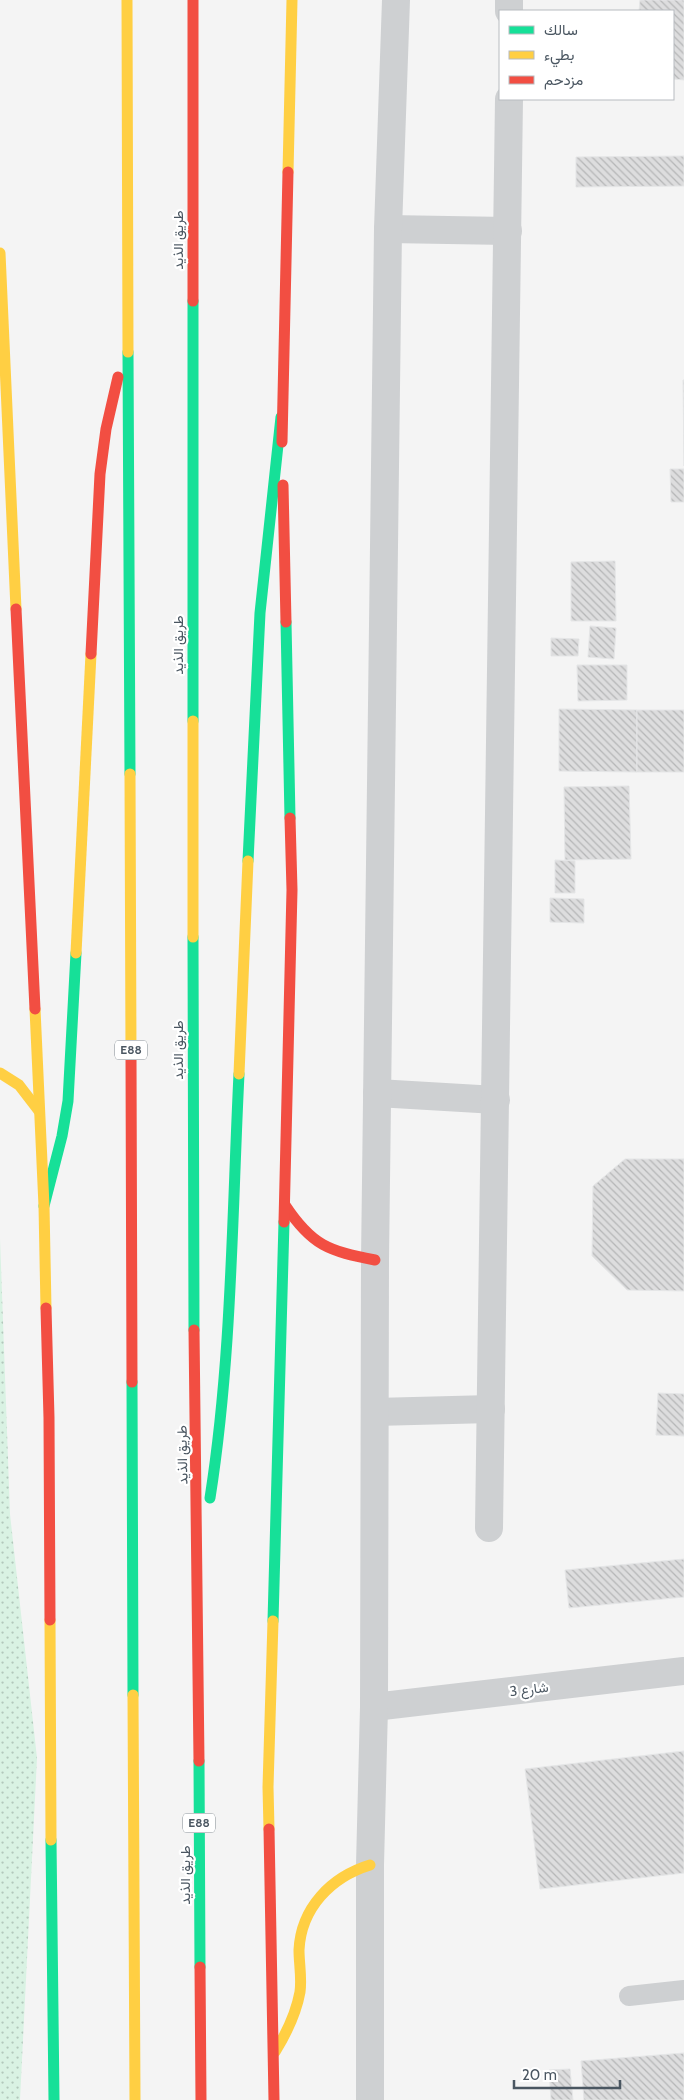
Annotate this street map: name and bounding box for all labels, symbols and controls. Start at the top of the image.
legend [499,10,674,100]
text: سالك [544,21,578,39]
text: بطيء [544,46,574,68]
text: مزدحم [544,71,583,90]
street label: طريق الذيد [169,210,187,270]
street label: طريق الذيد [169,615,187,675]
street label: طريق الذيد [169,1020,187,1080]
road number: E88 [115,1040,147,1060]
street label: طريق الذيد [172,1425,192,1485]
street label: شارع 3 [509,1678,550,1702]
road number: E88 [183,1814,215,1832]
street label: طريق الذيد [176,1845,194,1905]
scale bar [514,2058,620,2090]
text: 20 m [522,2066,557,2084]

